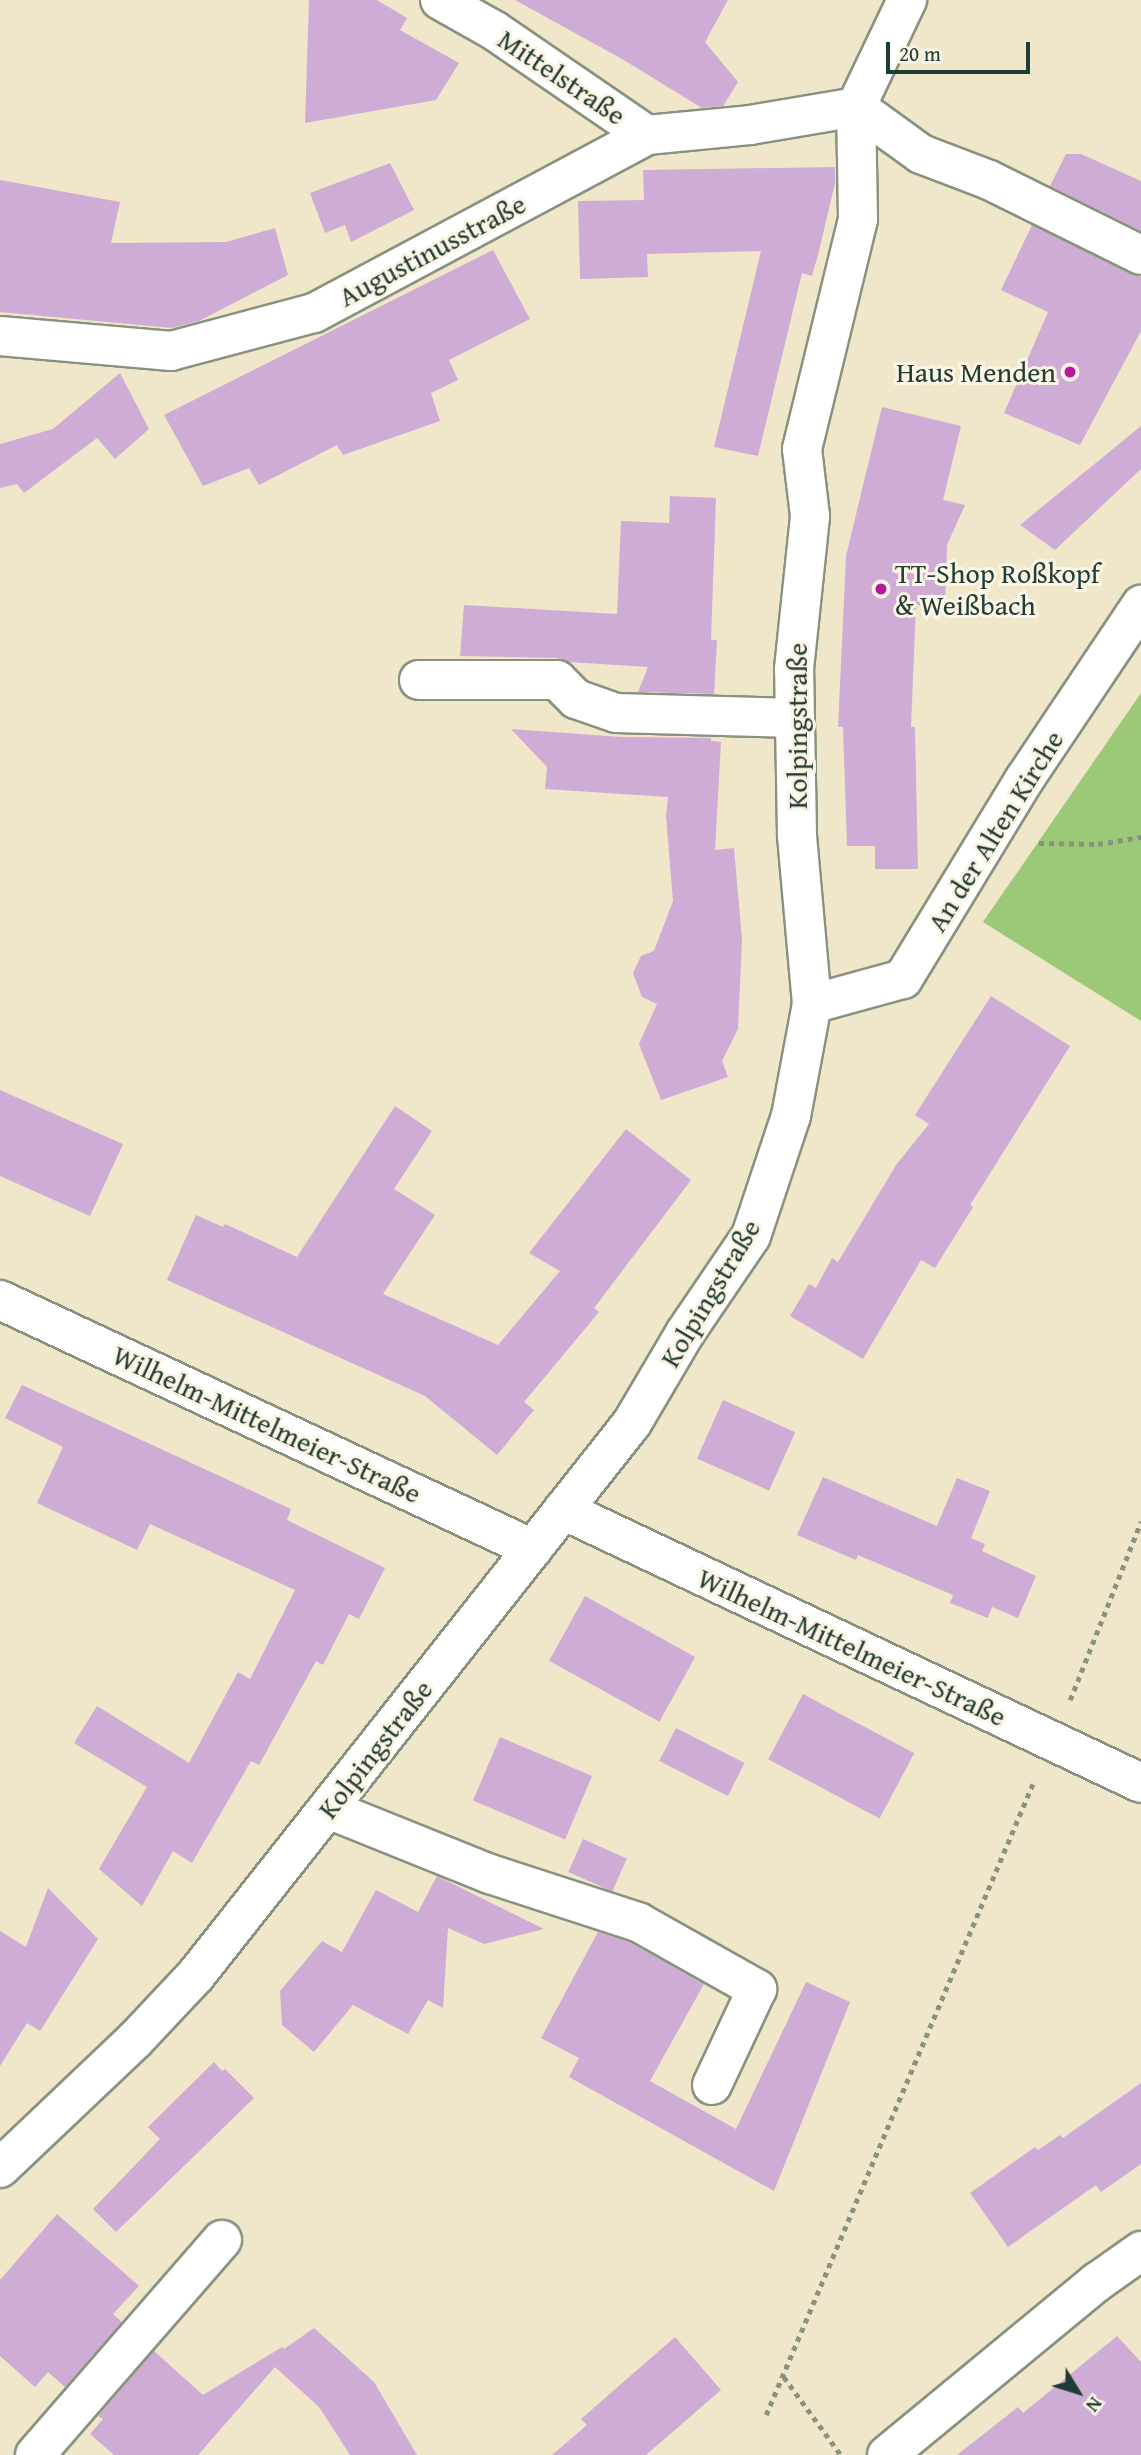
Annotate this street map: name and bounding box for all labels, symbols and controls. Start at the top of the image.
street label: Mittelstraße [492,22,632,132]
scale bar [889,28,1032,72]
text: 20 m [899,38,941,69]
street label: Augustinusstraße [333,187,531,313]
place label: Haus Menden [896,355,1056,389]
marker: Haus Menden [1062,364,1078,380]
place label: TT-Shop Roßkopf & Weißbach [895,556,1100,622]
marker: TT-Shop Roßkopf & Weißbach [873,581,889,597]
street label: Kolpingstraße [780,643,814,809]
street label: An der Alten Kirche [920,724,1070,938]
street label: Kolpingstraße [653,1213,767,1373]
street label: Wilhelm-Mittelmeier-Straße [108,1338,426,1510]
street label: Wilhelm-Mittelmeier-Straße [693,1561,1011,1733]
street label: Kolpingstraße [311,1673,439,1825]
north arrow [1043,2357,1113,2427]
text: N [1080,2391,1109,2419]

